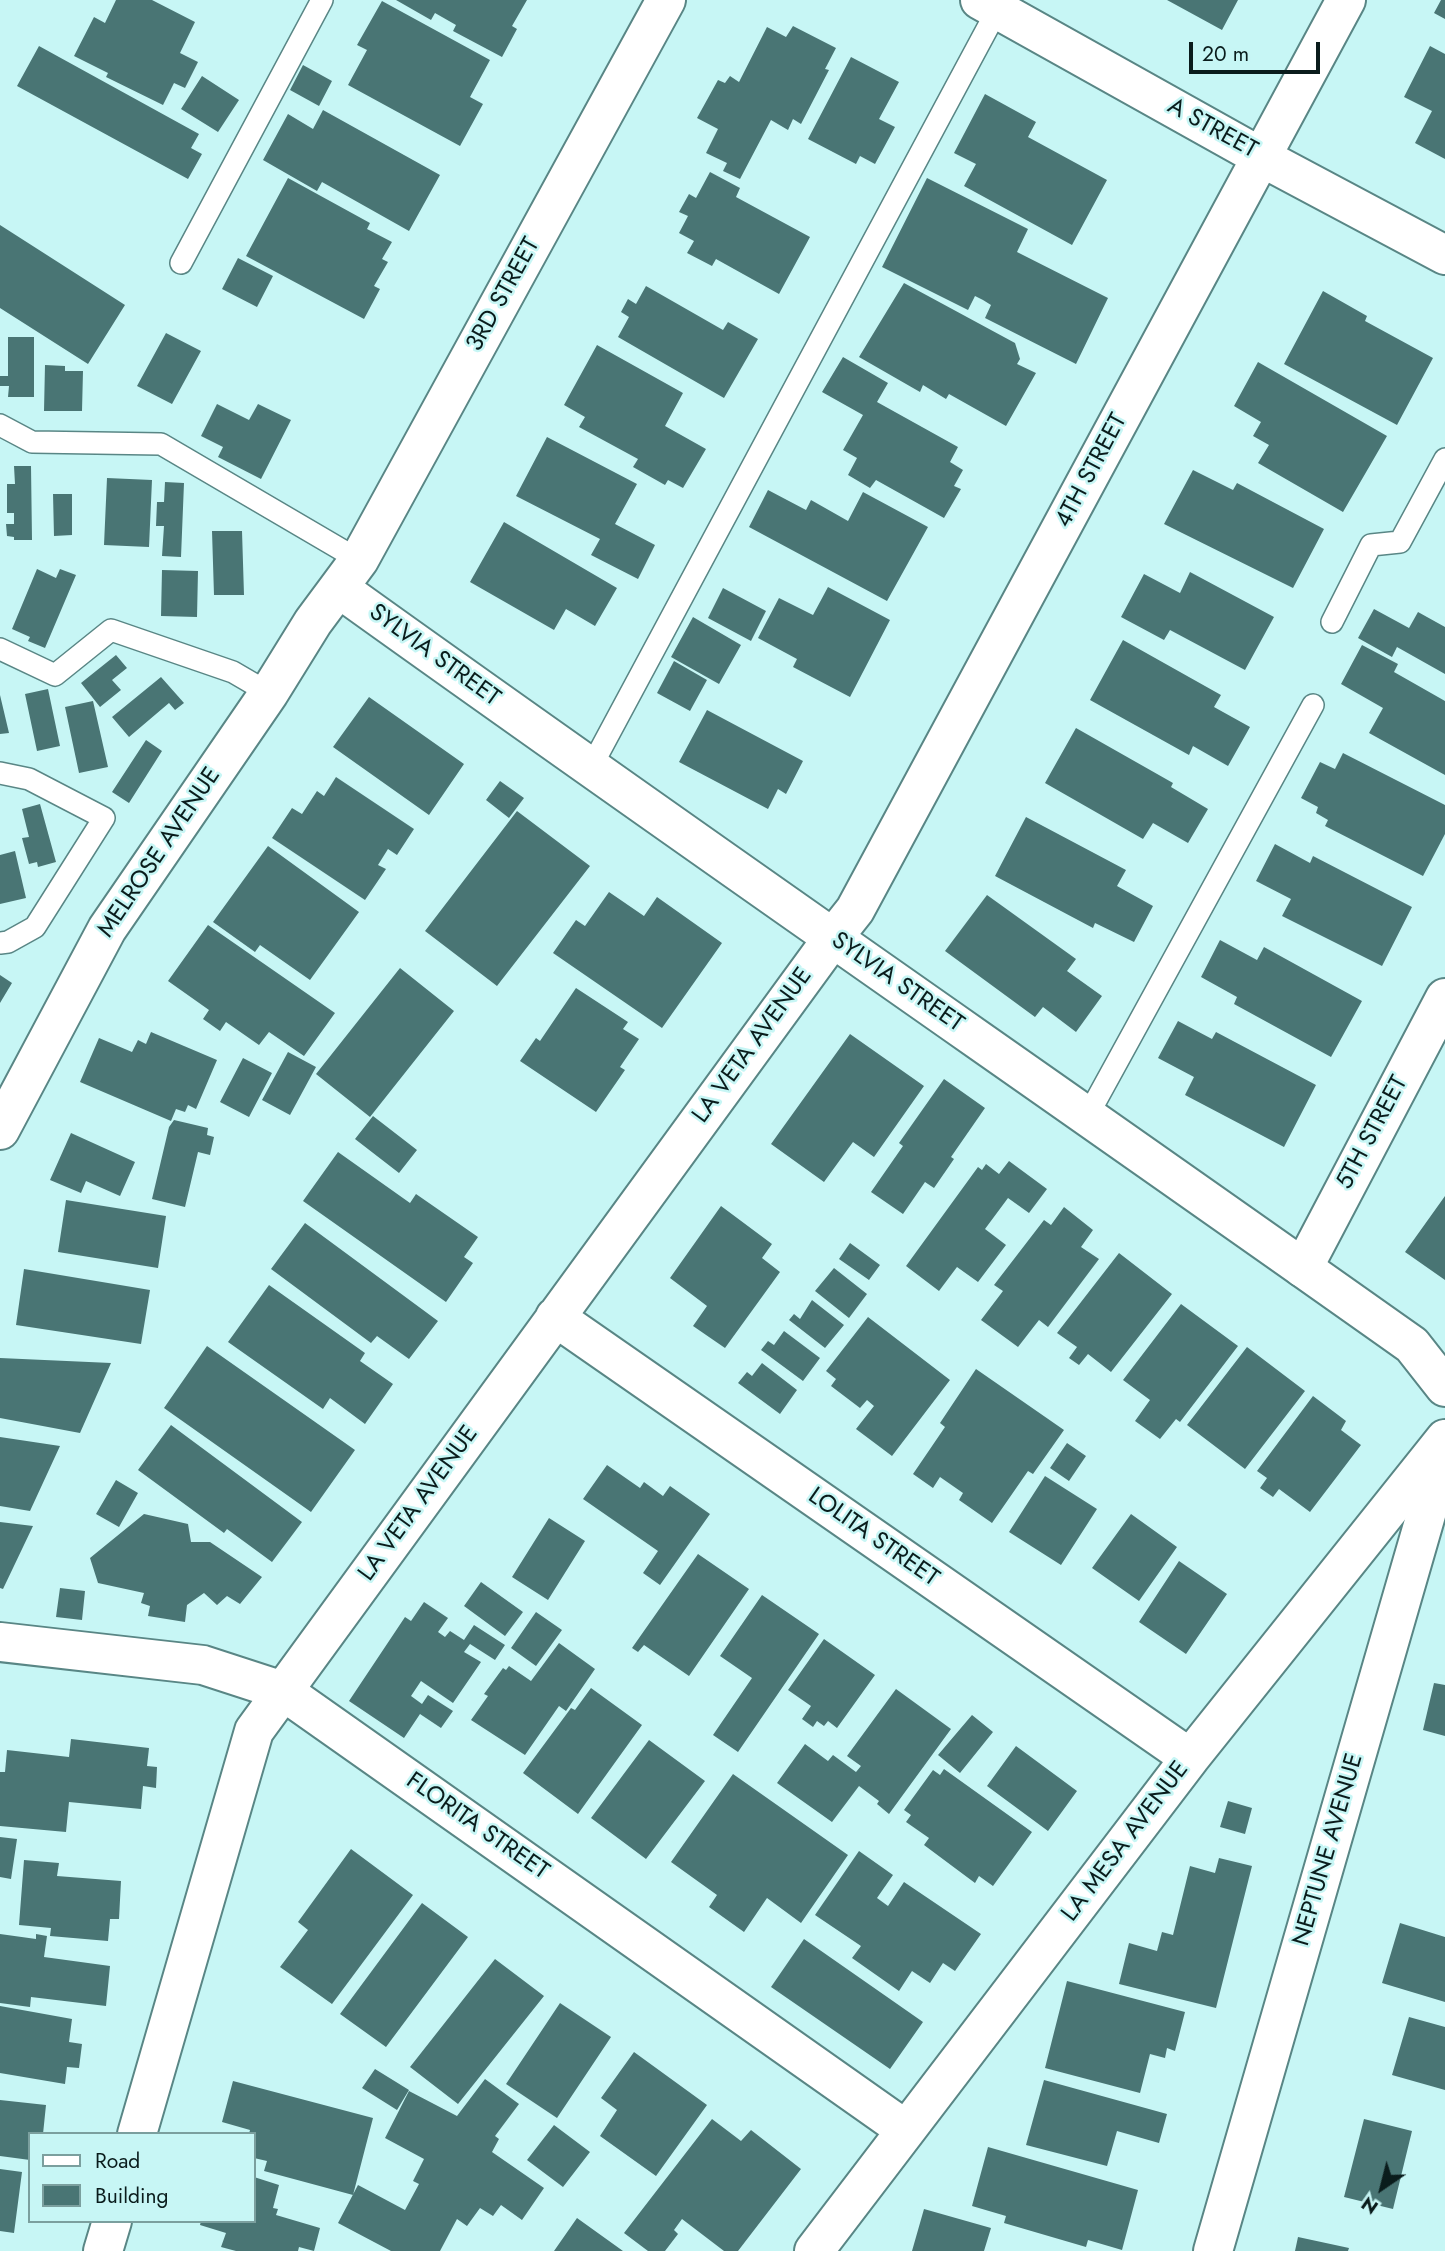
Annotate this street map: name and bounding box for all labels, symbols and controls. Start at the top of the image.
scale bar [1193,28,1324,72]
text: 20 m [1202,39,1249,69]
street label: A STREET [1162,93,1262,165]
street label: 3RD STREET [461,233,547,357]
street label: 4TH STREET [1050,409,1134,533]
street label: SYLVIA STREET [363,599,505,713]
street label: MELROSE AVENUE [93,763,227,943]
street label: SYLVIA STREET [825,927,969,1039]
street label: LA VETA AVENUE [687,963,819,1129]
street label: 5TH STREET [1331,1071,1415,1195]
street label: LA VETA AVENUE [353,1421,485,1587]
street label: LOLITA STREET [802,1482,944,1594]
street label: NEPTUNE AVENUE [1288,1751,1370,1949]
street label: LA MESA AVENUE [1057,1756,1195,1928]
street label: FLORITA STREET [400,1767,554,1887]
legend [28,2132,256,2223]
text: Road [95,2146,140,2176]
north arrow [1347,2153,1417,2223]
text: Building [95,2181,168,2211]
text: N [1356,2190,1384,2221]

